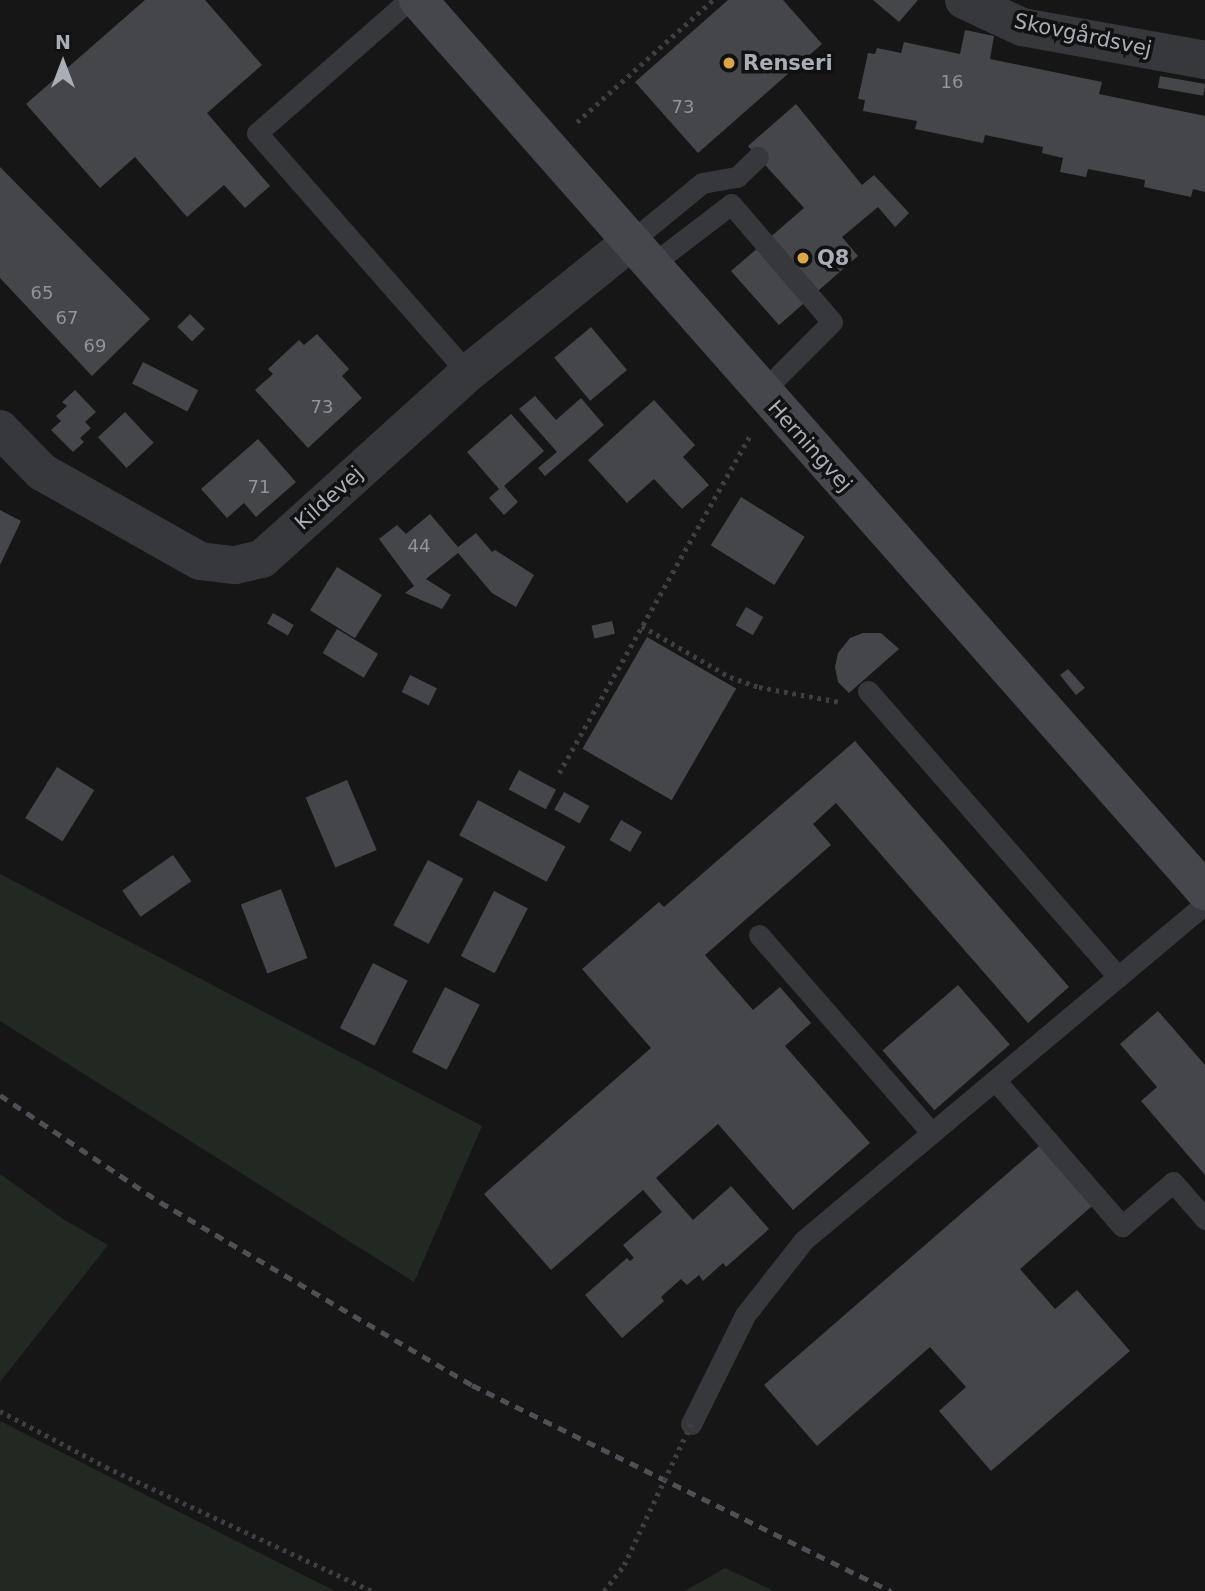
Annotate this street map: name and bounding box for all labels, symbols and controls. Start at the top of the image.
street label: Skovgårdsvej [1012,8,1154,62]
north arrow [28,28,98,98]
text: N [55,31,71,53]
place label: Renseri [743,50,833,76]
marker: Renseri [721,55,737,71]
house number: 16 [941,71,963,93]
house number: 73 [672,96,694,118]
place label: Q8 [817,245,849,271]
marker: Q8 [795,250,811,266]
house number: 65 [31,282,53,304]
house number: 67 [56,307,78,329]
house number: 69 [84,335,106,357]
street label: Herningvej [763,395,857,497]
house number: 73 [311,396,333,418]
street label: Kildevej [290,461,368,535]
house number: 71 [248,476,270,498]
house number: 44 [408,535,430,557]

